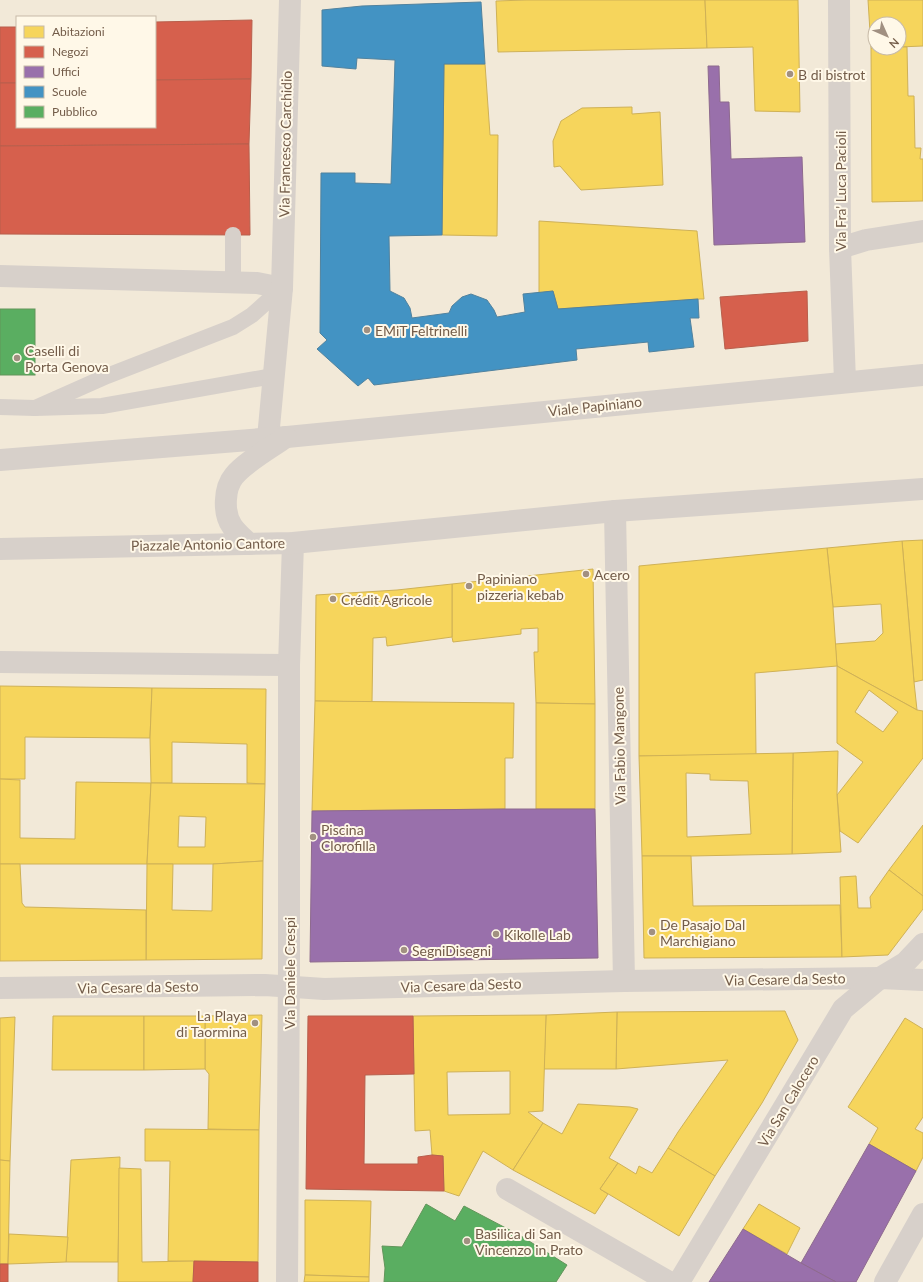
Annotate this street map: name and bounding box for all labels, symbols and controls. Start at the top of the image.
legend [16,16,156,128]
north arrow [867,16,907,56]
text: Abitazioni [52,24,105,39]
text: N [887,36,902,51]
text: Negozi [52,44,89,59]
text: Uffici [52,64,80,79]
place label: B di bistrot [798,66,865,83]
marker: B di bistrot [785,69,795,79]
street label: Via Francesco Carchidio [275,70,295,217]
text: Scuole [52,84,87,99]
text: Pubblico [52,104,98,119]
street label: Via Fra' Luca Pacioli [832,131,849,251]
place label: EMiT Feltrinelli [375,322,467,339]
marker: EMiT Feltrinelli [362,325,372,335]
place label: Caselli di Porta Genova [25,342,109,375]
marker: Caselli di Porta Genova [12,353,22,363]
street label: Viale Papiniano [547,393,643,419]
street label: Piazzale Antonio Cantore [131,534,285,554]
place label: Acero [594,566,630,583]
marker: Acero [581,569,591,579]
place label: Papiniano pizzeria kebab [477,570,564,603]
marker: Papiniano pizzeria kebab [464,581,474,591]
place label: Crédit Agricole [341,591,432,608]
marker: Crédit Agricole [328,594,338,604]
street label: Via Fabio Mangone [609,687,629,805]
place label: Piscina Clorofilla [321,821,376,854]
marker: Piscina Clorofilla [308,832,318,842]
place label: De Pasajo Dal Marchigiano [660,916,745,949]
street label: Via Daniele Crespi [281,917,298,1029]
place label: Kikolle Lab [504,926,571,943]
marker: De Pasajo Dal Marchigiano [647,927,657,937]
marker: Kikolle Lab [491,929,501,939]
place label: SegniDisegni [412,942,491,959]
marker: SegniDisegni [399,945,409,955]
street label: Via Cesare da Sesto [724,969,846,989]
street label: Via Cesare da Sesto [400,974,522,996]
street label: Via Cesare da Sesto [77,977,199,997]
place label: La Playa di Taormina [176,1007,247,1040]
marker: La Playa di Taormina [250,1018,260,1028]
street label: Via San Calocero [754,1052,822,1150]
place label: Basilica di San Vincenzo in Prato [475,1225,583,1258]
marker: Basilica di San Vincenzo in Prato [462,1236,472,1246]

